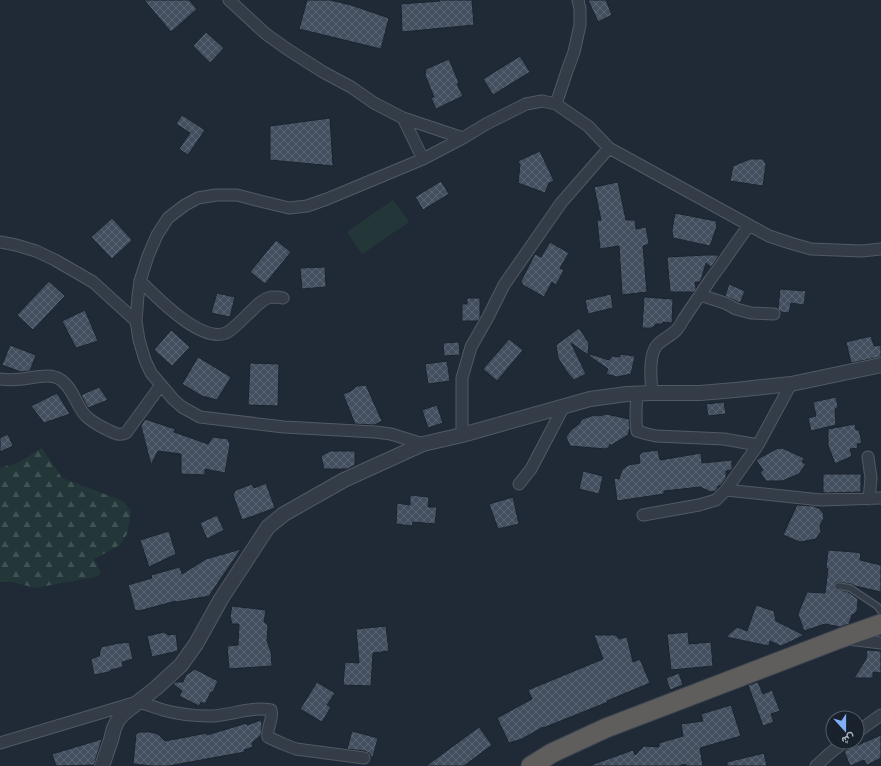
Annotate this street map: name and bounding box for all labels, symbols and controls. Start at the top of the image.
north arrow [825,710,865,750]
text: ش [840,730,857,747]

